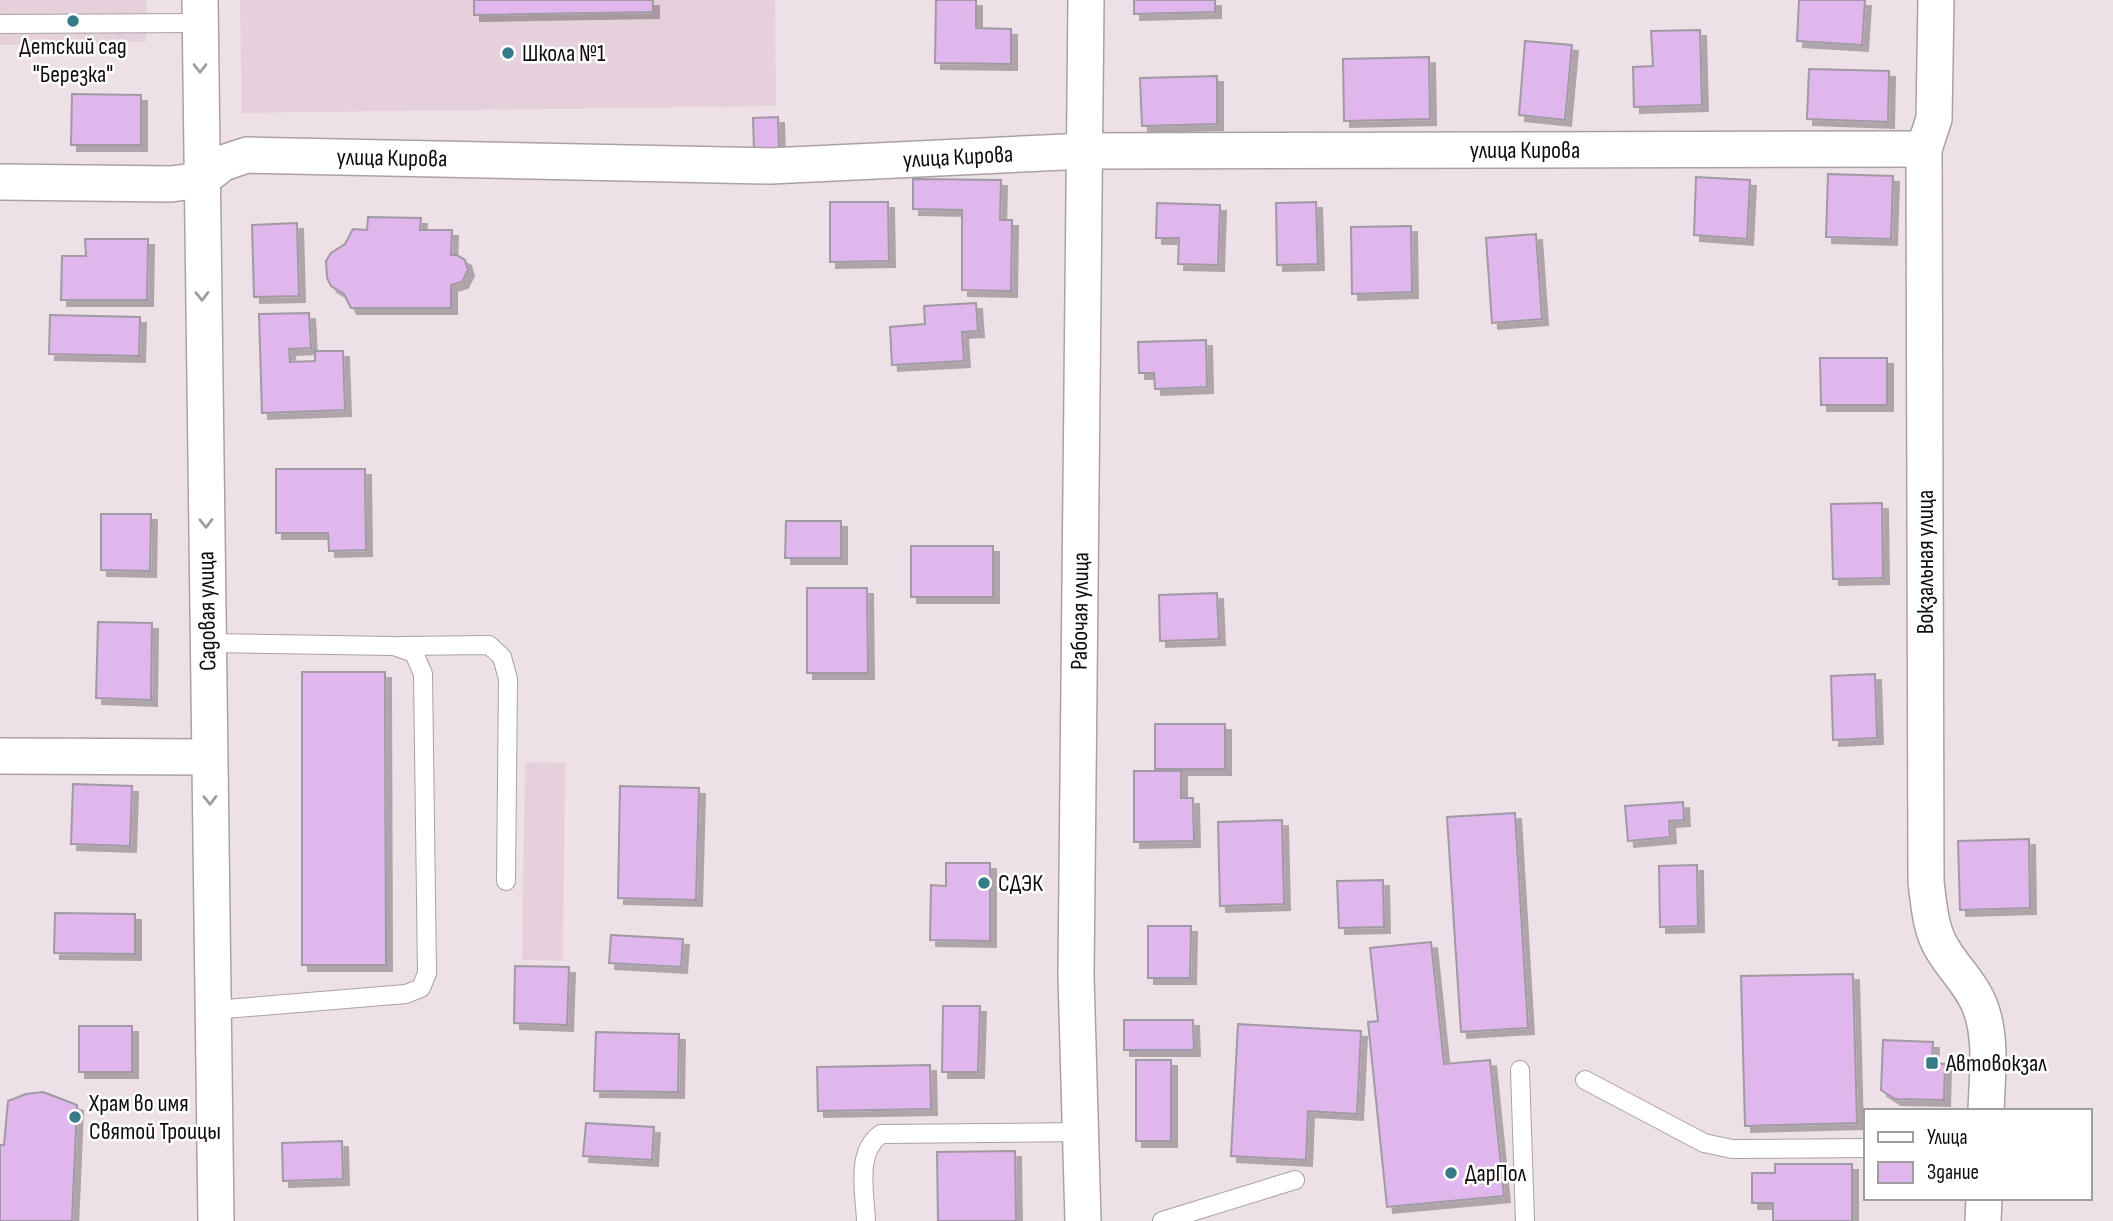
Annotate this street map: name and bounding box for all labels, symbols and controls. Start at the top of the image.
marker: Детский сад "Березка" [65,13,81,29]
place label: Детский сад "Березка" [19,32,127,89]
place label: Школа №1 [522,39,606,68]
marker: Школа №1 [500,45,516,61]
one-way arrow [192,63,208,74]
street label: улица Кирова [1470,136,1580,165]
street label: улица Кирова [902,140,1014,174]
street label: улица Кирова [336,143,448,173]
one-way arrow [195,290,210,301]
street label: Вокзальная улица [1911,490,1940,634]
one-way arrow [198,518,214,529]
street label: Садовая улица [191,551,223,671]
street label: Рабочая улица [1064,552,1096,670]
one-way arrow [202,795,218,805]
place label: СДЭК [998,869,1043,898]
marker: СДЭК [976,875,992,891]
place label: Автовокзал [1945,1049,2047,1078]
marker: Автовокзал [1924,1055,1940,1071]
place label: Храм во имя Святой Троицы [88,1089,221,1146]
marker: Храм во имя Святой Троицы [67,1109,83,1125]
legend [1864,1109,2092,1200]
text: Улица [1927,1125,1968,1150]
place label: ДарПол [1465,1159,1527,1188]
text: Здание [1927,1160,1979,1185]
marker: ДарПол [1443,1165,1459,1181]

